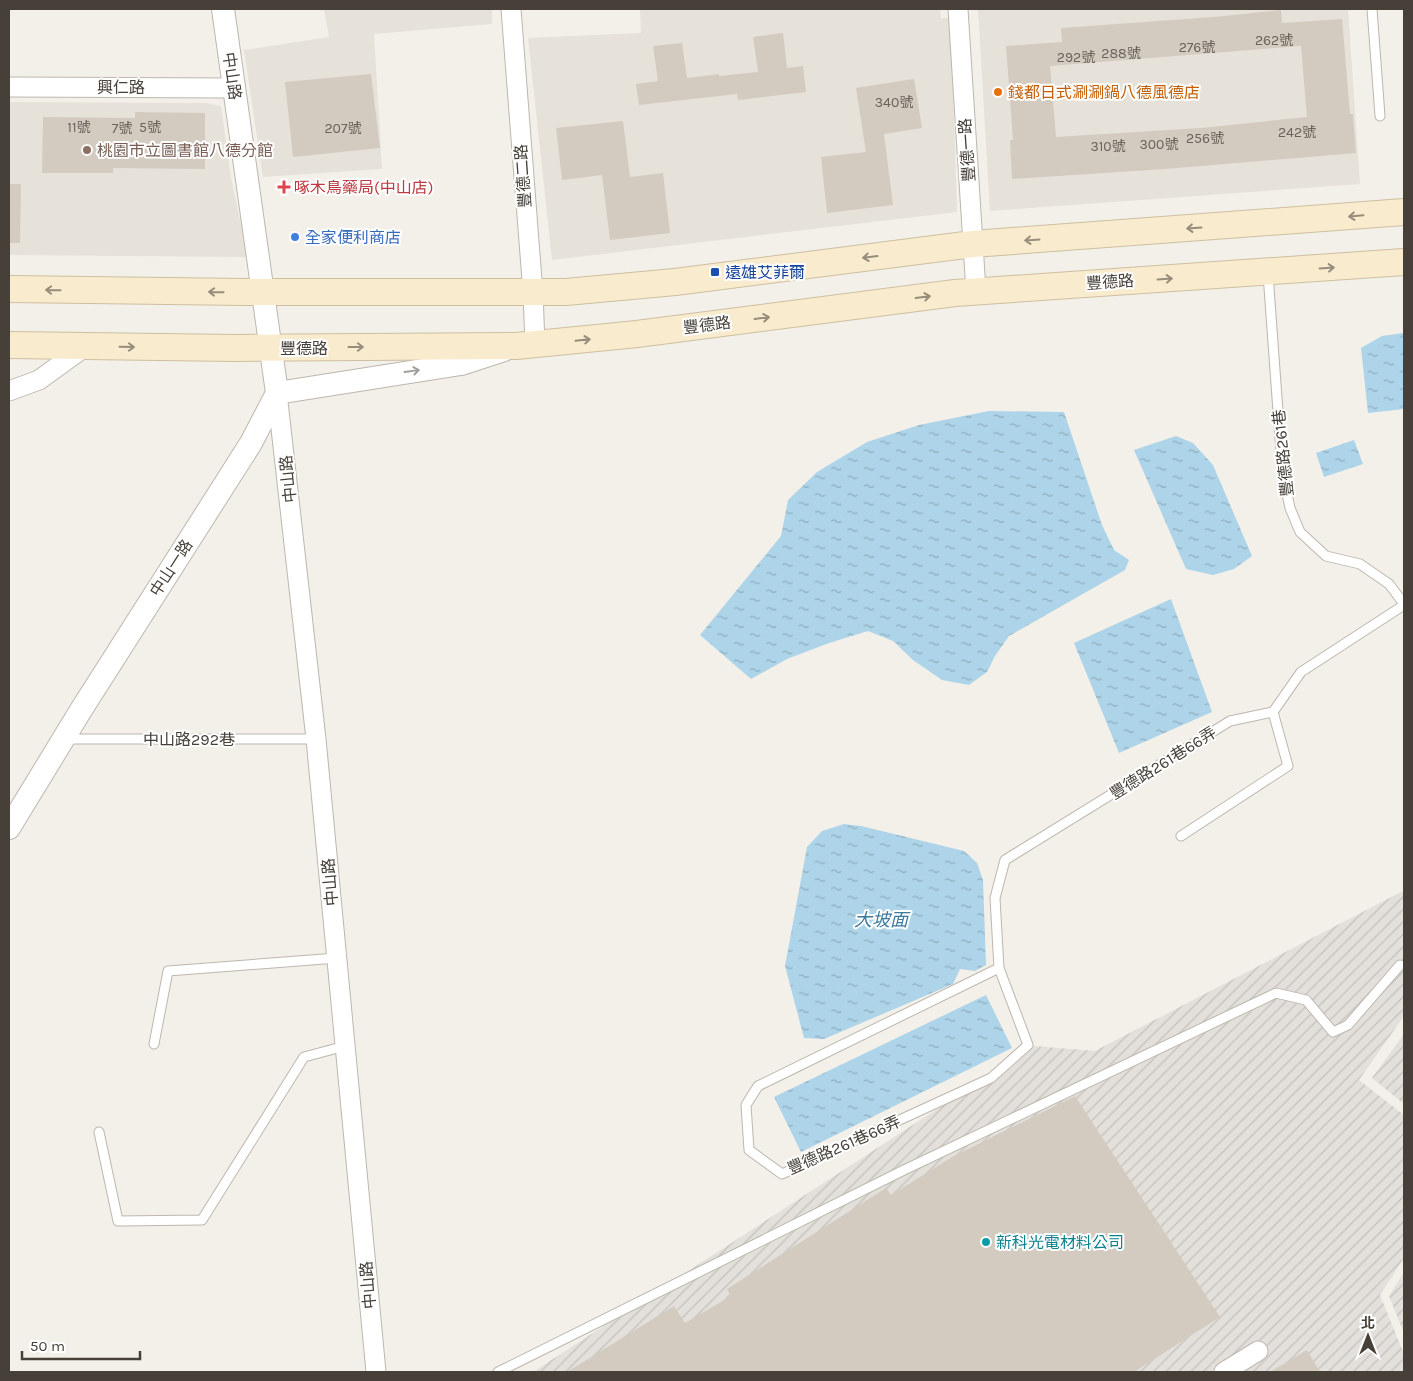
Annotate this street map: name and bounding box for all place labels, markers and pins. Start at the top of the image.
place label: 錢都日式涮涮鍋八德風德店 [1008,83,1200,102]
marker: 錢都日式涮涮鍋八德風德店 [992,86,1004,98]
place label: 桃園市立圖書館八德分館 [97,141,273,160]
marker: 桃園市立圖書館八德分館 [81,144,93,156]
place label: 啄木鳥藥局(中山店) [294,178,433,197]
marker: 啄木鳥藥局(中山店) [278,181,290,193]
place label: 全家便利商店 [305,228,401,247]
marker: 全家便利商店 [289,231,301,243]
place label: 遠雄艾菲爾 [725,263,805,282]
marker: 遠雄艾菲爾 [709,266,721,278]
place label: 新科光電材料公司 [996,1233,1124,1252]
marker: 新科光電材料公司 [980,1236,992,1248]

